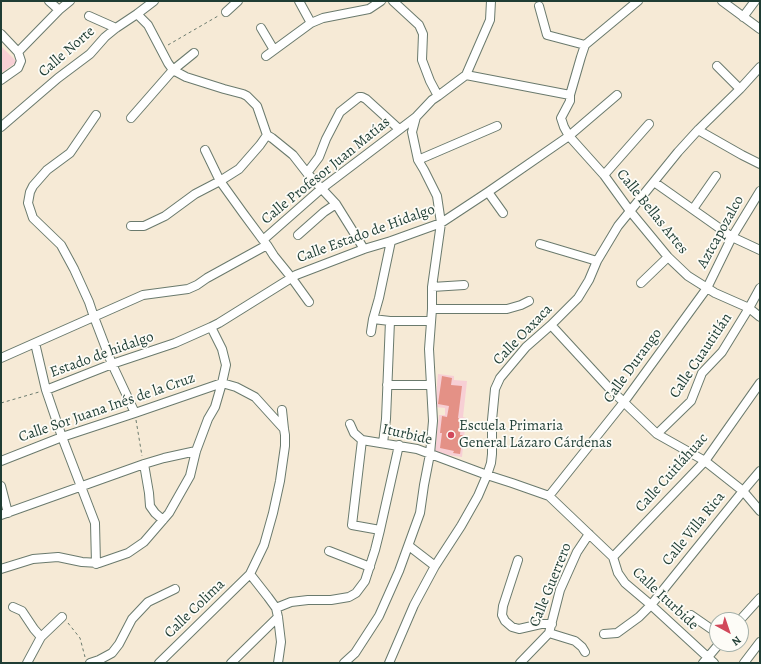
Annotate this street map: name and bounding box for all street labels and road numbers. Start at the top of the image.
street label: Calle Norte [35,23,99,81]
street label: Calle Profesor Juan Matías [258,113,394,229]
street label: Calle Bellas Artes [612,166,692,258]
street label: Aztcapozalco [694,192,748,272]
street label: Calle Estado de Hidalgo [295,201,437,267]
street label: Calle Oaxaca [490,301,556,369]
street label: Calle Cuautitlán [666,310,736,402]
street label: Calle Durango [600,325,666,407]
street label: Estado de hidalgo [48,328,156,382]
street label: Calle Sor Juana Inés de la Cruz [16,369,198,447]
street label: Iturbide [380,421,434,449]
street label: Calle Cuitláhuac [632,430,712,516]
street label: Calle Villa Rica [659,488,729,570]
street label: Calle Guerrero [526,540,576,630]
street label: Calle Iturbide [628,564,702,634]
street label: Calle Colima [161,576,229,642]

